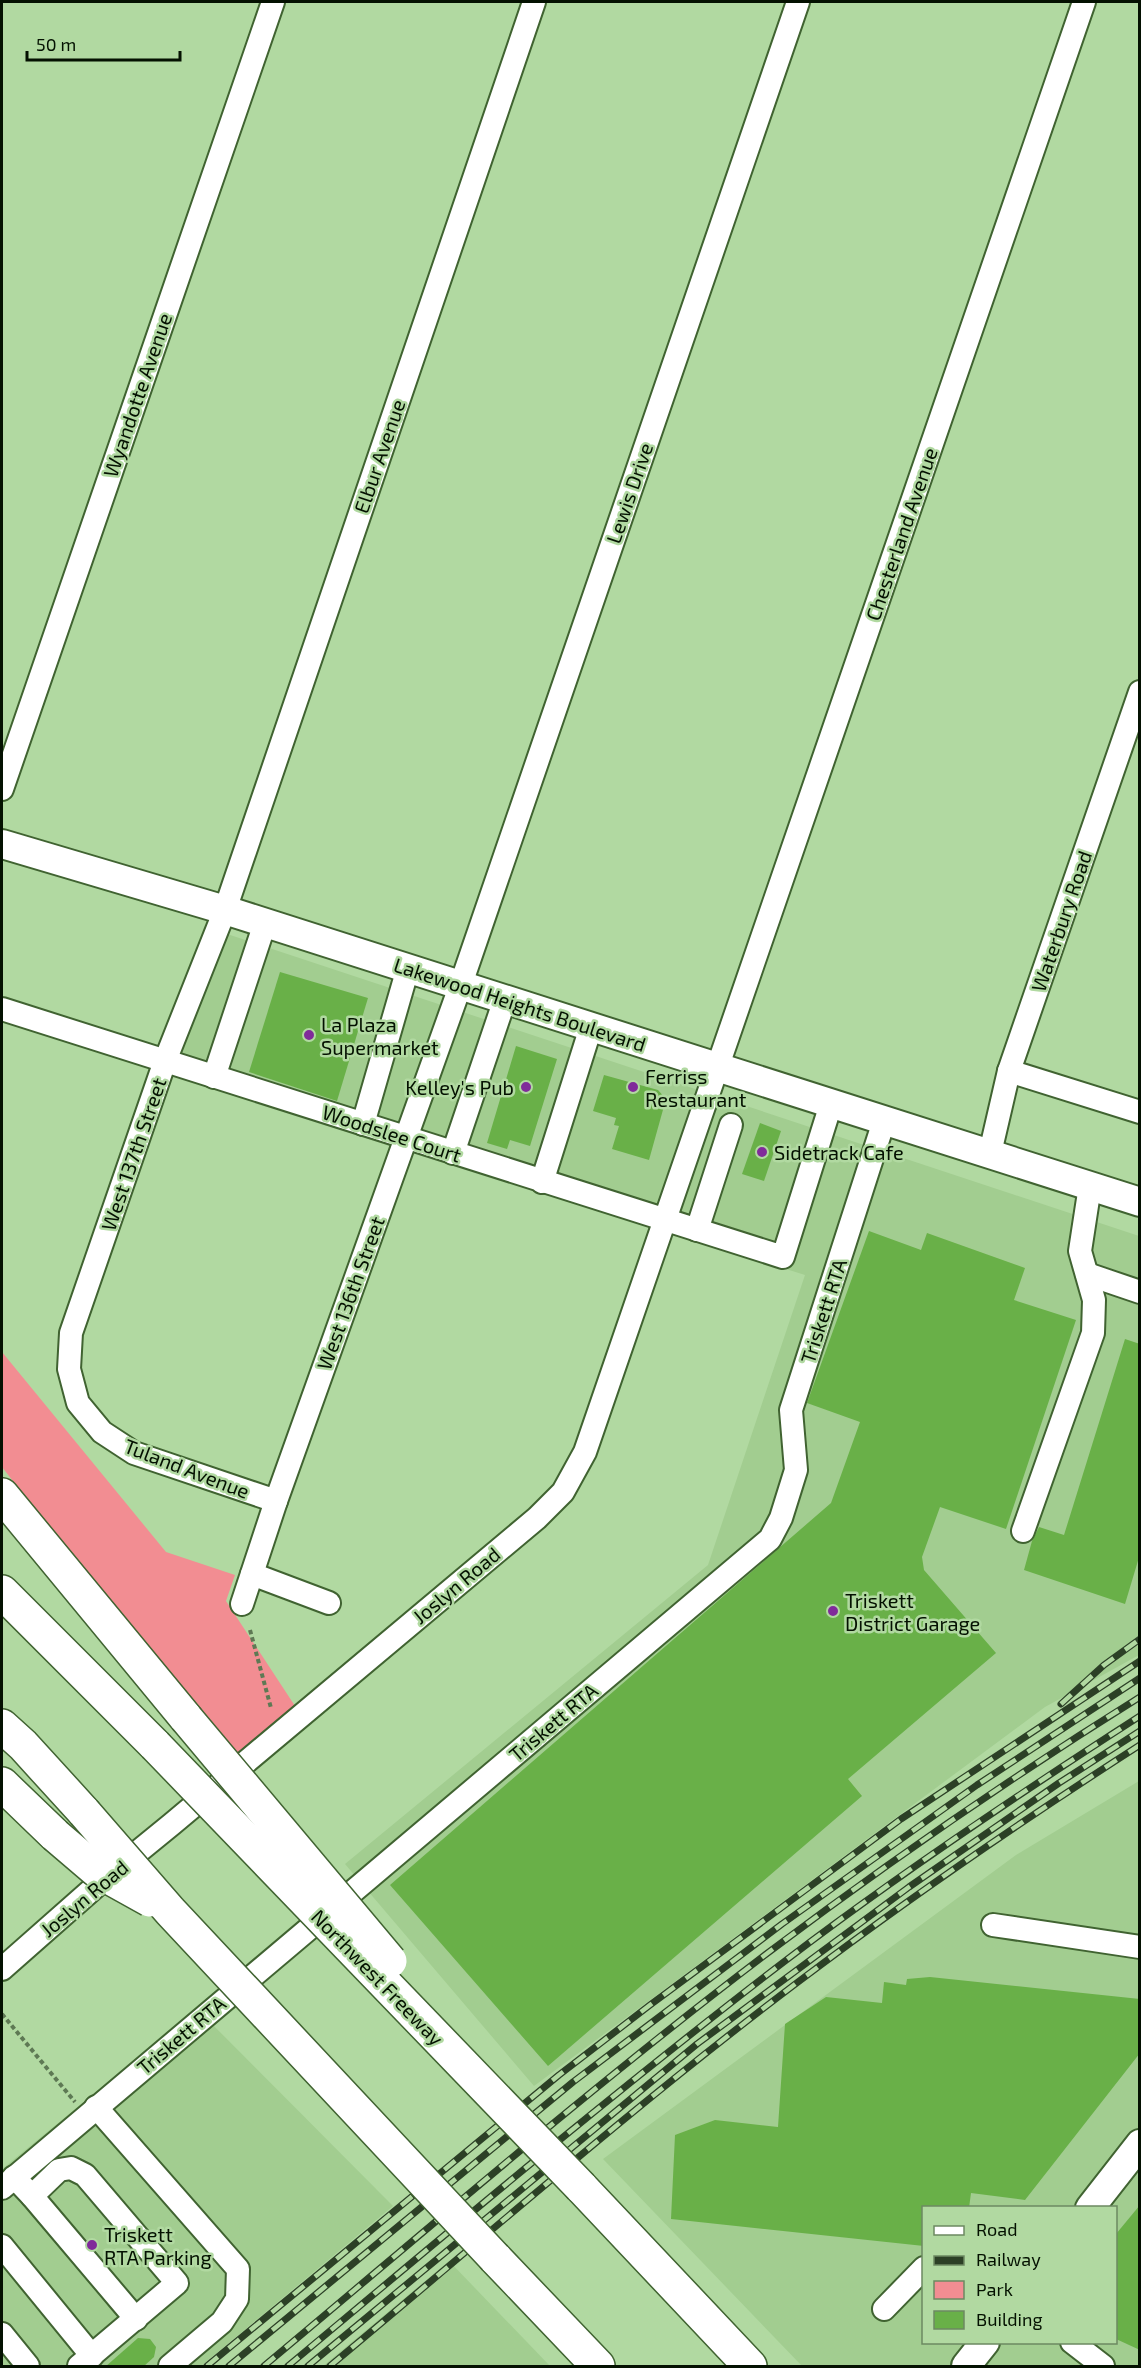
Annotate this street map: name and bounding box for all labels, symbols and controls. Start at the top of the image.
scale bar [27,24,180,62]
text: 50 m [36,33,76,55]
street label: Wyandotte Avenue [98,310,176,480]
street label: Elbur Avenue [348,396,410,516]
street label: Lewis Drive [601,440,657,546]
street label: Chesterland Avenue [860,444,942,624]
street label: Waterbury Road [1026,847,1096,995]
street label: Lakewood Heights Boulevard [391,952,649,1056]
place label: La Plaza Supermarket [321,1012,439,1059]
marker: La Plaza Supermarket [302,1028,316,1042]
place label: Ferriss Restaurant [645,1064,747,1111]
street label: West 137th Street [96,1074,171,1234]
place label: Kelley's Pub [405,1075,514,1099]
marker: Kelley's Pub [519,1080,533,1094]
marker: Ferriss Restaurant [626,1080,640,1094]
street label: Woodslee Court [320,1099,465,1167]
place label: Sidetrack Cafe [774,1140,904,1164]
marker: Sidetrack Cafe [755,1145,769,1159]
street label: West 136th Street [311,1213,389,1373]
street label: Triskett RTA [795,1255,851,1366]
street label: Tuland Avenue [121,1433,253,1503]
street label: Joslyn Road [407,1542,505,1628]
place label: Triskett District Garage [845,1588,980,1635]
marker: Triskett District Garage [826,1604,840,1618]
street label: Triskett RTA [504,1678,603,1766]
street label: Joslyn Road [35,1855,133,1941]
street label: Northwest Freeway [307,1904,449,2050]
street label: Triskett RTA [132,1991,231,2079]
legend [922,2206,1117,2344]
text: Road [976,2218,1017,2240]
place label: Triskett RTA Parking [104,2222,212,2269]
marker: Triskett RTA Parking [85,2238,99,2252]
text: Railway [976,2248,1041,2270]
text: Park [976,2278,1013,2300]
text: Building [976,2308,1043,2330]

